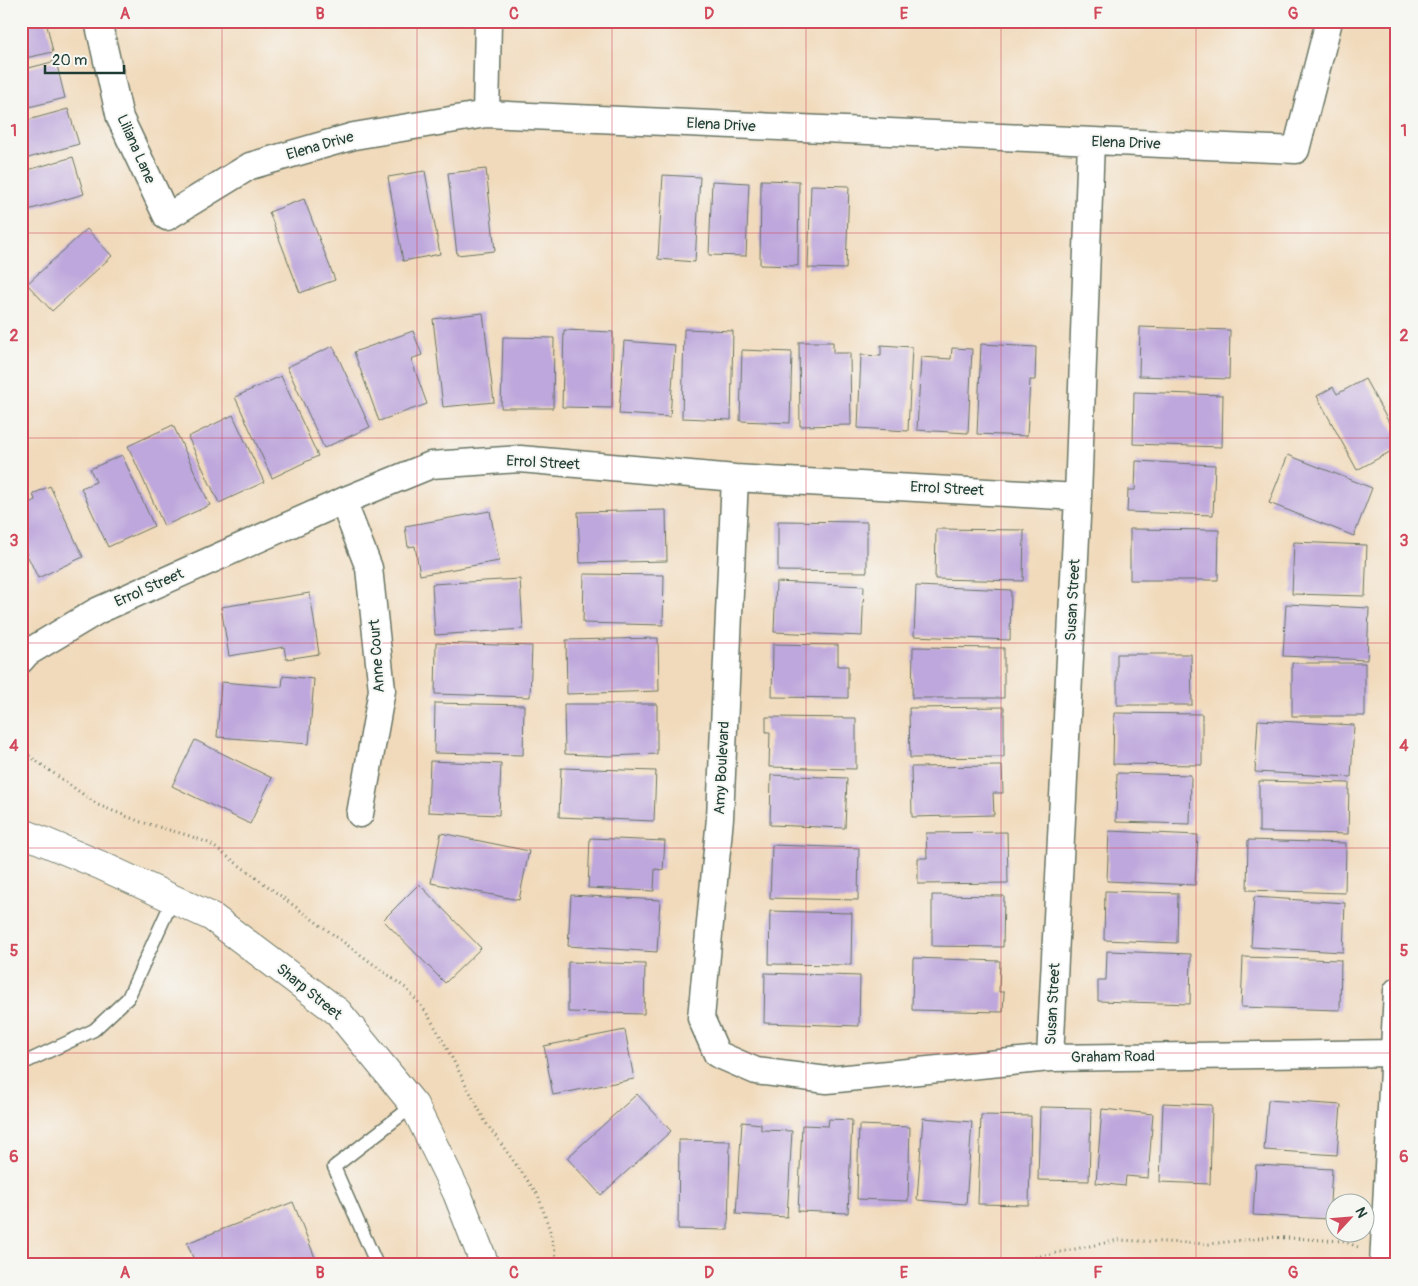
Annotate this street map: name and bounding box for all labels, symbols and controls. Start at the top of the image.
text: A [120,4,131,24]
text: B [315,4,325,24]
text: C [509,4,519,24]
text: D [704,4,714,24]
text: E [900,4,909,24]
text: F [1093,4,1103,24]
text: G [1288,4,1299,24]
scale bar [45,42,124,74]
text: 20 m [52,51,87,70]
street label: Liliana Lane [112,112,160,187]
street label: Elena Drive [686,114,757,136]
text: 1 [11,121,17,141]
text: 1 [1401,121,1407,141]
street label: Elena Drive [284,127,356,165]
street label: Elena Drive [1091,132,1162,154]
text: 2 [10,326,19,346]
text: 2 [1400,326,1409,346]
street label: Errol Street [506,452,581,474]
street label: Errol Street [910,478,985,500]
text: 3 [10,531,19,551]
text: 3 [1400,531,1409,551]
street label: Susan Street [1061,558,1085,641]
street label: Errol Street [111,564,187,612]
street label: Anne Court [365,618,389,693]
street label: Amy Boulevard [710,721,734,815]
text: 4 [9,736,19,756]
text: 4 [1399,736,1409,756]
text: 5 [10,941,19,961]
text: 5 [1400,941,1409,961]
street label: Sharp Street [272,960,346,1025]
street label: Susan Street [1041,962,1065,1045]
street label: Graham Road [1071,1047,1155,1067]
text: 6 [9,1147,19,1167]
text: 6 [1399,1147,1409,1167]
north arrow [1326,1194,1376,1244]
text: N [1352,1205,1371,1221]
text: A [120,1263,131,1283]
text: B [315,1263,325,1283]
text: C [509,1263,519,1283]
text: D [704,1263,714,1283]
text: E [900,1263,909,1283]
text: F [1093,1263,1103,1283]
text: G [1288,1263,1299,1283]

